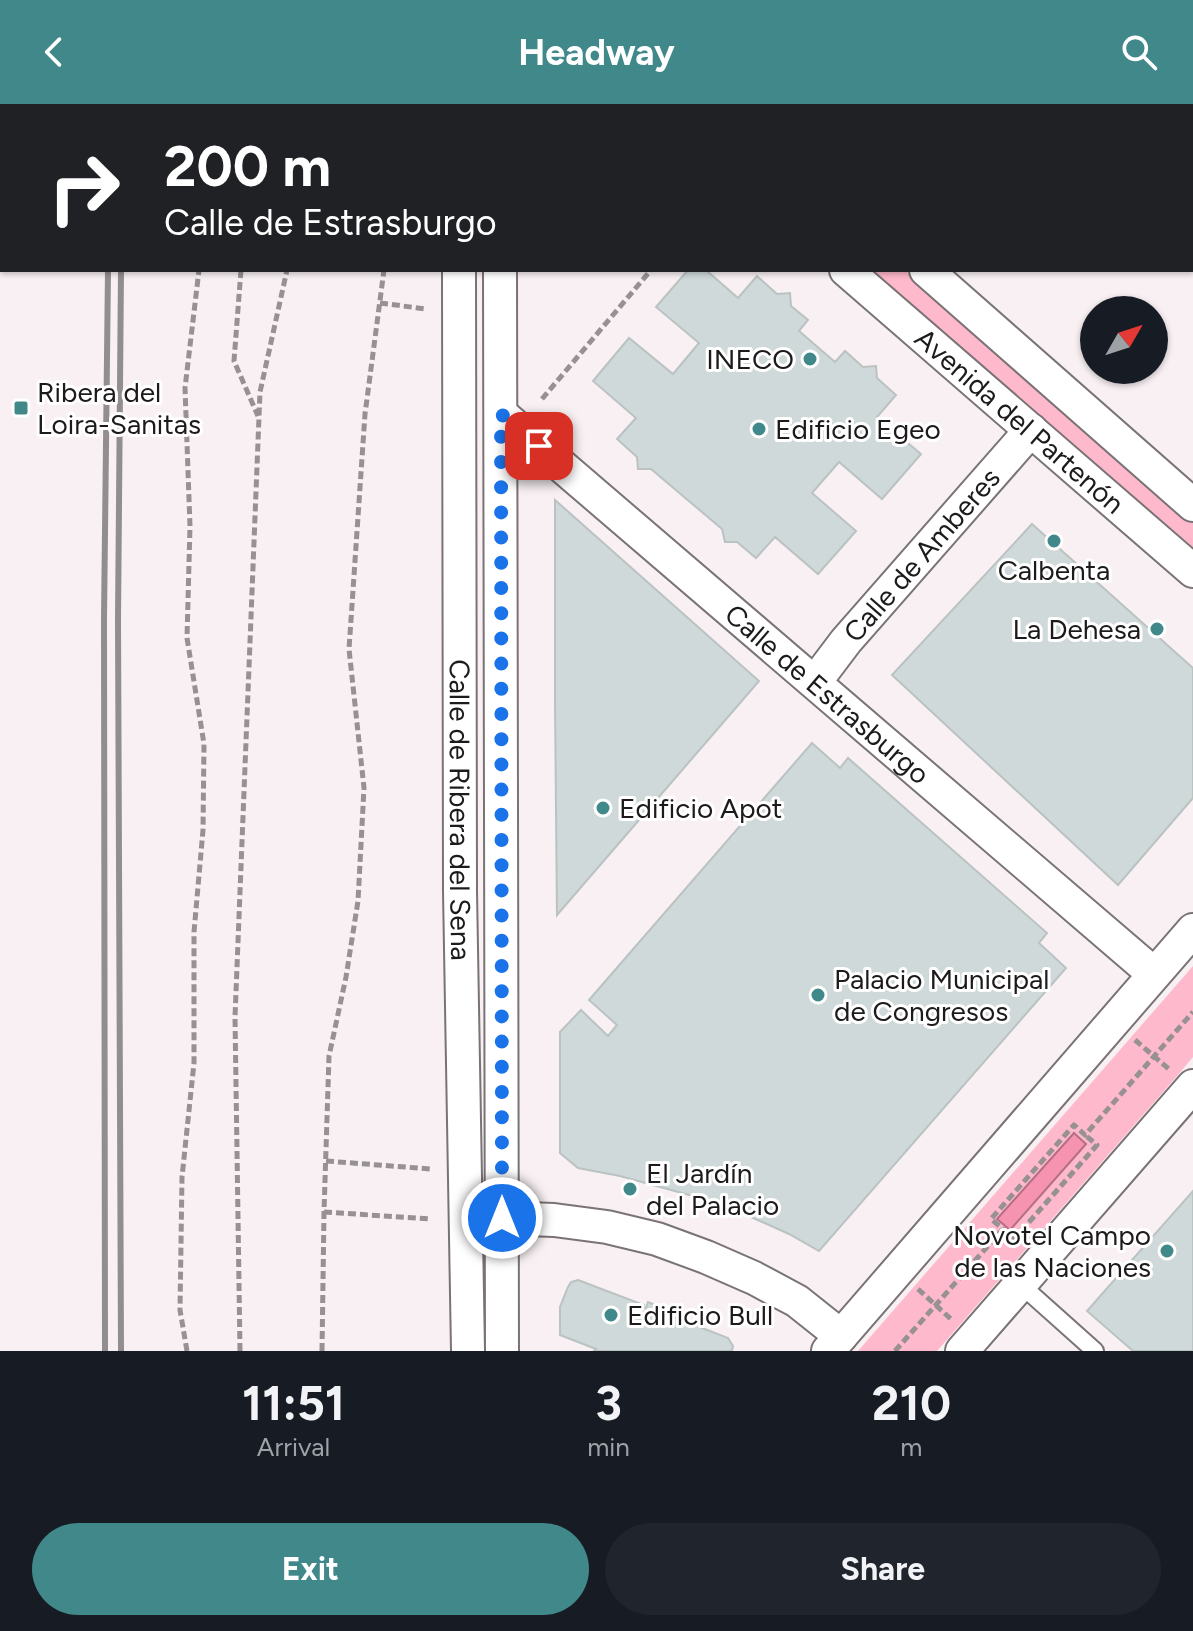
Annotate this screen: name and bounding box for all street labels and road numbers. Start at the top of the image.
street label: Avenida del Partenón [908,321,1131,521]
street label: Calle de Amberes [836,461,1007,649]
street label: Calle de Estrasburgo [718,597,937,791]
street label: Calle de Ribera del Sena [443,659,478,961]

